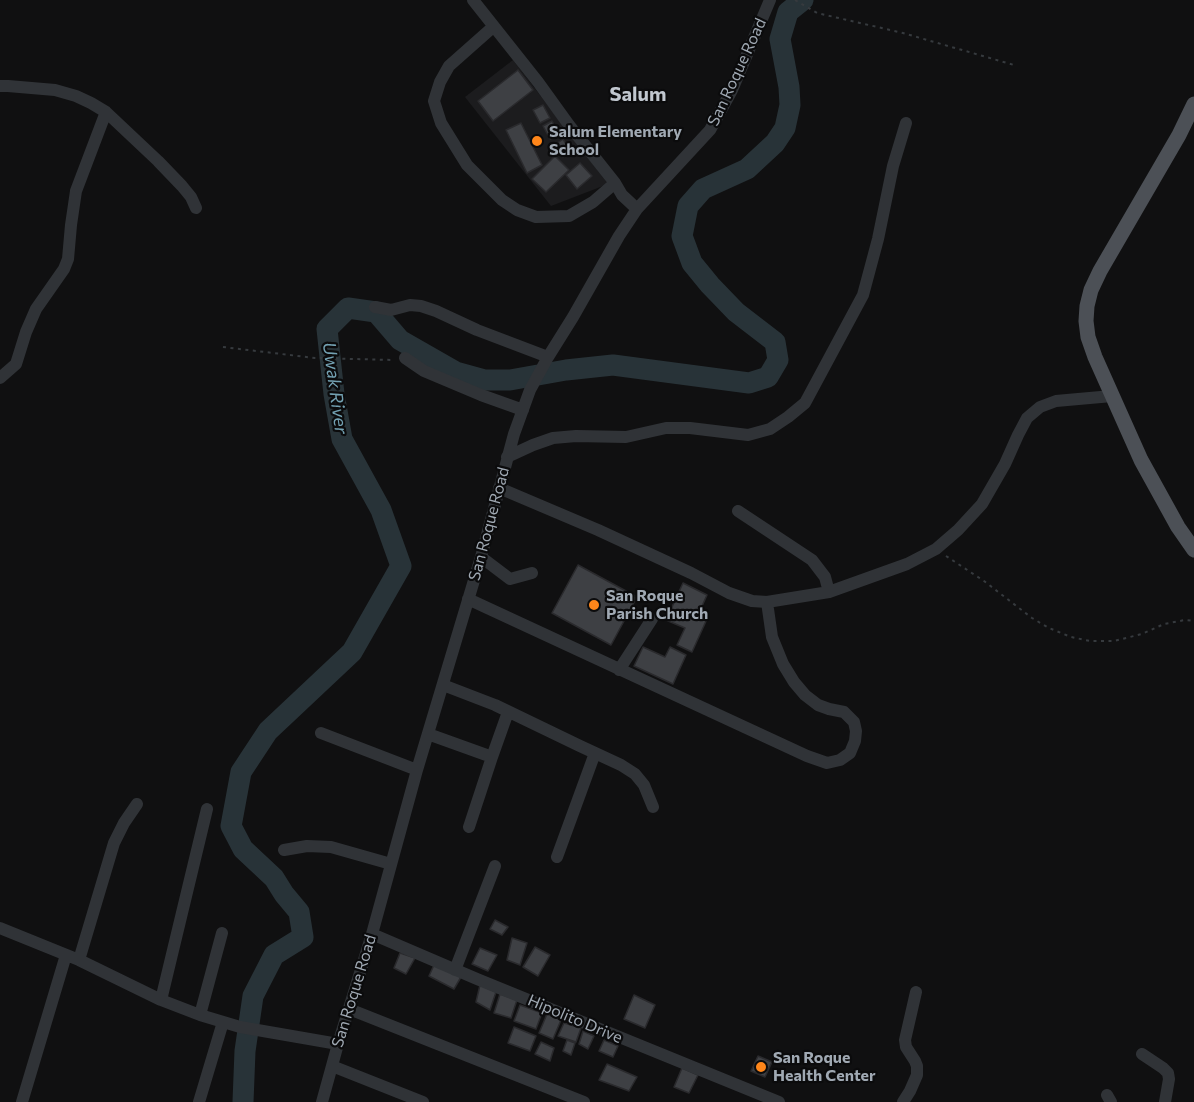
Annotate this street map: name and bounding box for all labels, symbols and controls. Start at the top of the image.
street label: San Roque Road [704,15,770,129]
district label: Salum [610,82,666,106]
place label: Salum Elementary School [549,122,682,160]
marker: Salum Elementary School [530,134,544,148]
water label: Uwak River [318,341,352,435]
street label: San Roque Road [465,465,513,583]
place label: San Roque Parish Church [606,586,708,624]
marker: San Roque Parish Church [587,598,601,612]
street label: San Roque Road [328,932,380,1050]
street label: Hipolito Drive [525,990,625,1048]
place label: San Roque Health Center [773,1048,876,1086]
marker: San Roque Health Center [754,1060,768,1074]

